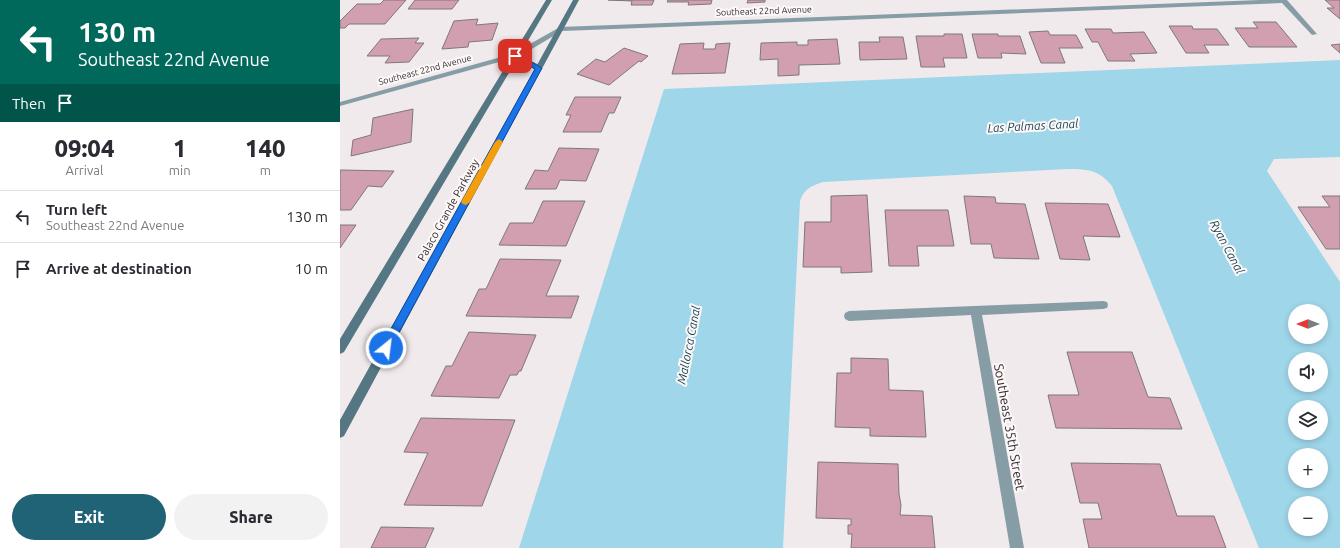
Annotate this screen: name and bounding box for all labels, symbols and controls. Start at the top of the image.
street label: Southeast 22nd Avenue [716,4,812,18]
icon: left [12,16,64,68]
text: 130 m [78,16,156,47]
pin [498,39,532,73]
icon: arrive [504,45,526,67]
text: Southeast 22nd Avenue [78,49,270,69]
street label: Southeast 22nd Avenue [377,53,473,87]
icon: arrive [54,92,76,114]
text: Then [12,95,46,112]
water label: Las Palmas Canal [987,117,1079,134]
text: 09:04 [54,135,114,162]
text: 1 [173,135,186,162]
text: 140 [245,135,286,162]
street label: Palaco Grande Parkway [415,156,481,263]
text: Arrival [65,163,103,177]
text: min [169,163,191,177]
text: m [260,163,271,177]
text: Turn left [46,201,107,218]
icon: left [12,206,34,228]
text: 130 m [286,208,328,225]
text: Southeast 22nd Avenue [46,218,184,232]
water label: Ryan Canal [1208,218,1247,276]
icon: arrive [12,258,34,280]
text: Arrive at destination [46,260,192,277]
text: 10 m [295,260,328,277]
water label: Mallorca Canal [675,304,703,385]
north arrow [1288,304,1328,344]
map controls [1288,304,1328,536]
position arrow [365,327,407,369]
button: sound [1288,352,1328,392]
street label: Southeast 35th Street [992,363,1028,491]
button: layers [1288,400,1328,440]
button: + [1288,448,1328,488]
button: Exit [12,494,166,540]
button: Share [174,494,328,540]
button: − [1288,496,1328,536]

